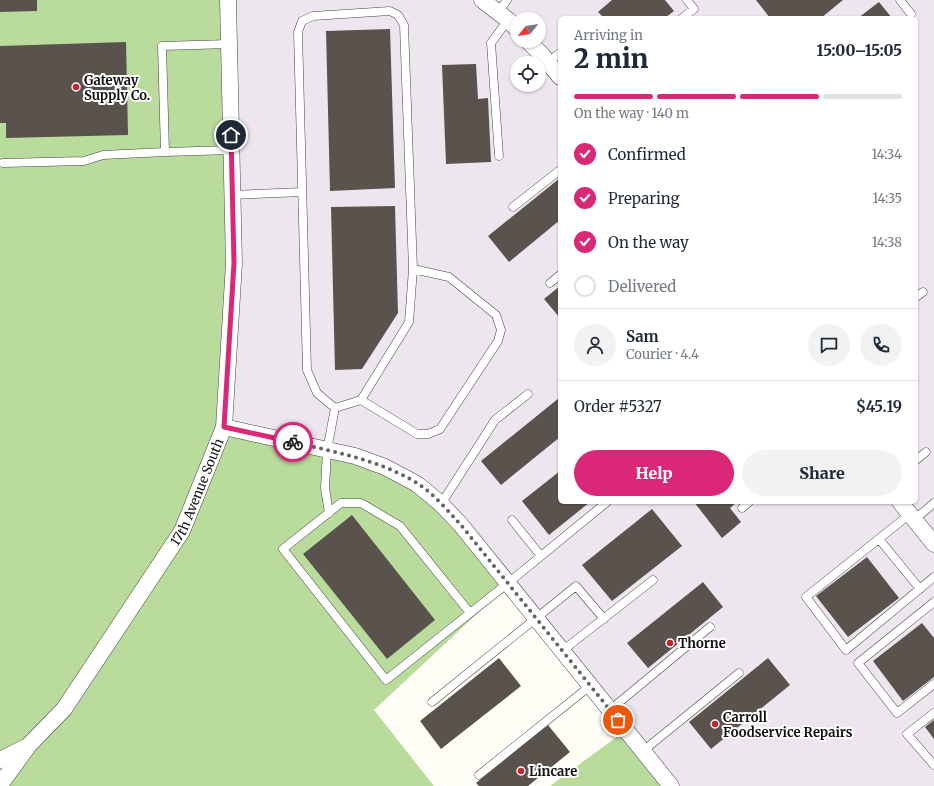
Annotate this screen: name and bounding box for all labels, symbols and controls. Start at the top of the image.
north arrow [510,12,546,48]
map controls [510,12,546,92]
text: Arriving in [574,27,643,44]
text: 15:00–15:05 [817,41,902,60]
text: 2 min [574,42,648,75]
button: locate [510,56,546,92]
place label: Gateway Supply Co. [84,72,150,104]
marker: Gateway Supply Co. [71,82,81,92]
text: On the way · 140 m [574,105,689,122]
pin [214,118,248,152]
icon: home [220,124,242,146]
icon: check [574,143,596,165]
text: Confirmed [608,145,686,164]
text: 14:34 [871,146,902,163]
icon: check [574,187,596,209]
text: Preparing [608,189,680,208]
text: 14:35 [872,190,902,207]
icon: check [574,231,596,253]
text: On the way [608,233,689,252]
text: 14:38 [872,234,902,251]
text: Delivered [608,277,676,296]
button: person [574,324,616,366]
button: chat [808,324,850,366]
button: phone [860,324,902,366]
text: Sam [626,327,659,346]
text: Courier · 4.4 [626,346,699,363]
text: Order #5327 [574,397,662,416]
text: $45.19 [856,397,902,416]
courier [273,422,313,462]
icon: bike [282,431,304,453]
street label: 17th Avenue South [166,435,227,549]
button: Help [574,450,734,496]
button: Share [742,450,902,496]
place label: Thorne [678,635,726,652]
marker: Thorne [665,638,675,648]
pin [601,703,635,737]
icon: bag [607,709,629,731]
place label: Carroll Foodservice Repairs [723,709,853,741]
marker: Carroll Foodservice Repairs [710,719,720,729]
place label: Lincare [529,763,577,780]
marker: Lincare [516,766,526,776]

